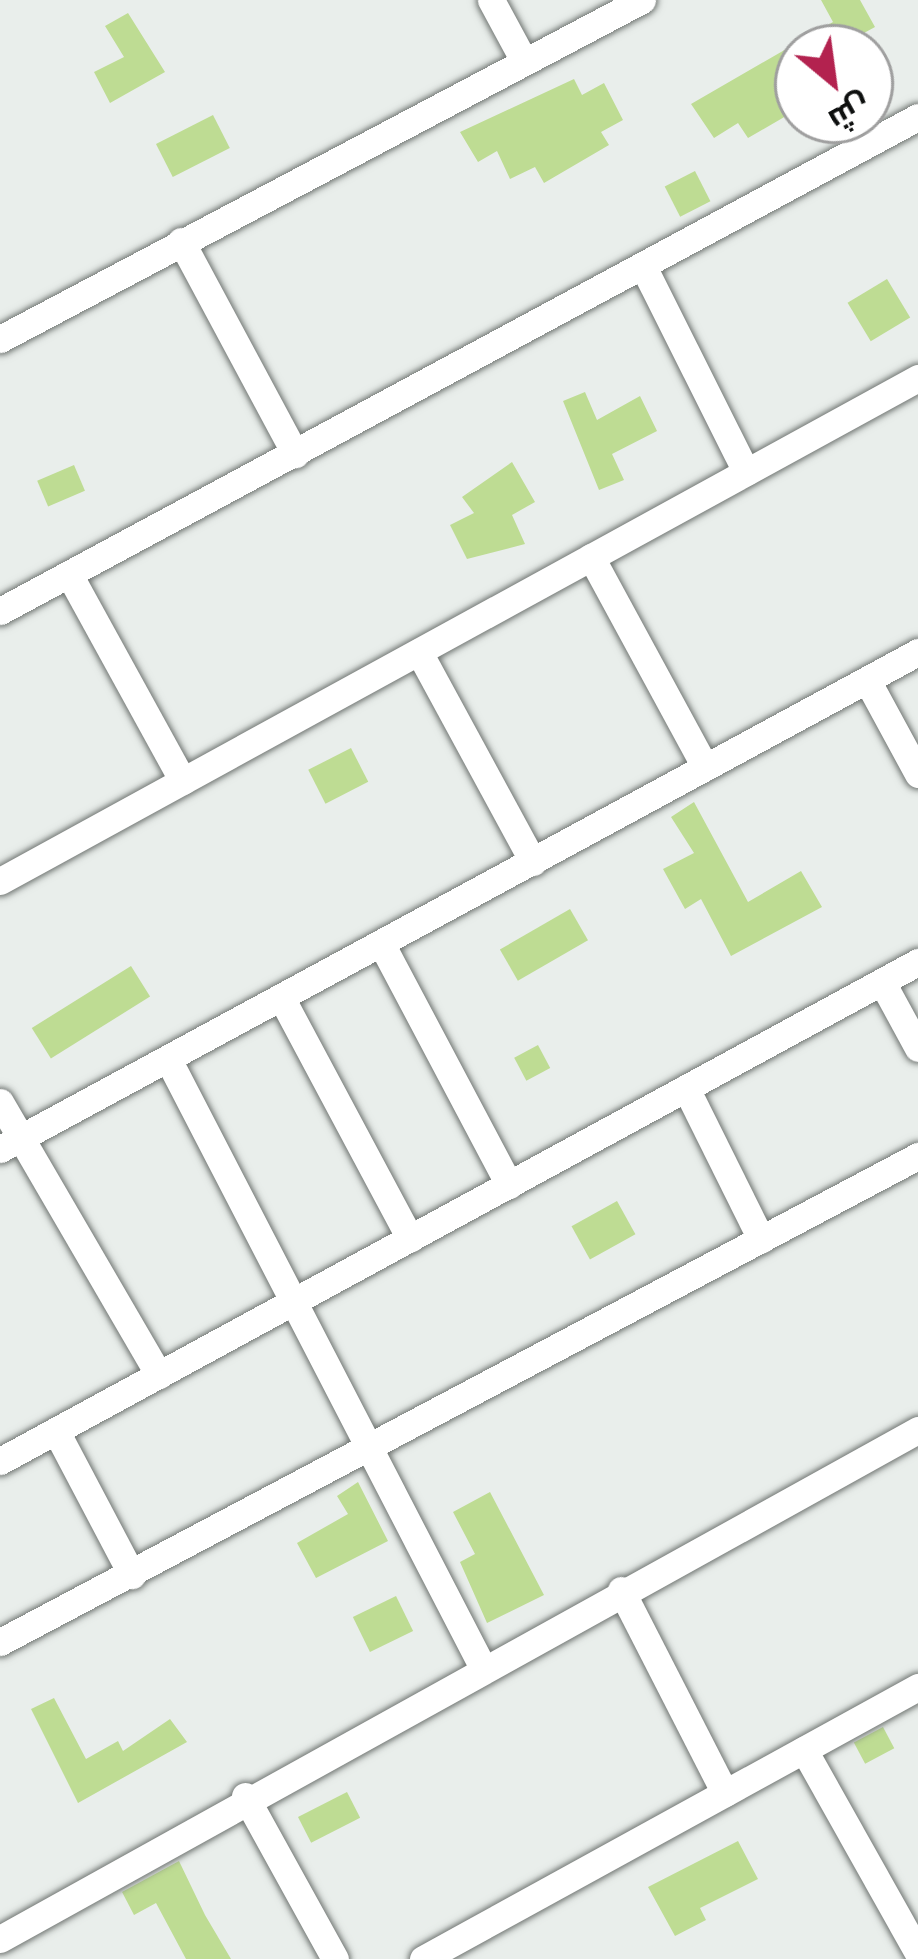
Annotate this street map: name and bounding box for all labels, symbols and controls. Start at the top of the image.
north arrow [774,24,894,144]
text: ش [822,85,878,141]

